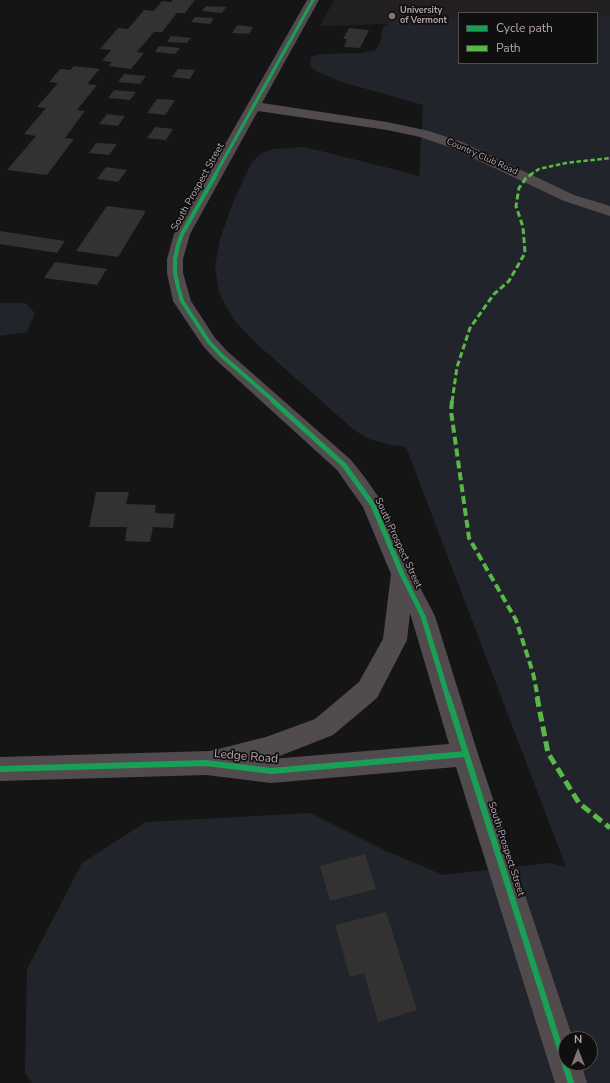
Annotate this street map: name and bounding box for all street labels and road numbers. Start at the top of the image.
street label: Country Club Road [445,136,519,178]
street label: South Prospect Street [169,141,227,233]
street label: South Prospect Street [372,496,424,590]
street label: Ledge Road [213,747,279,767]
street label: South Prospect Street [485,800,527,898]

